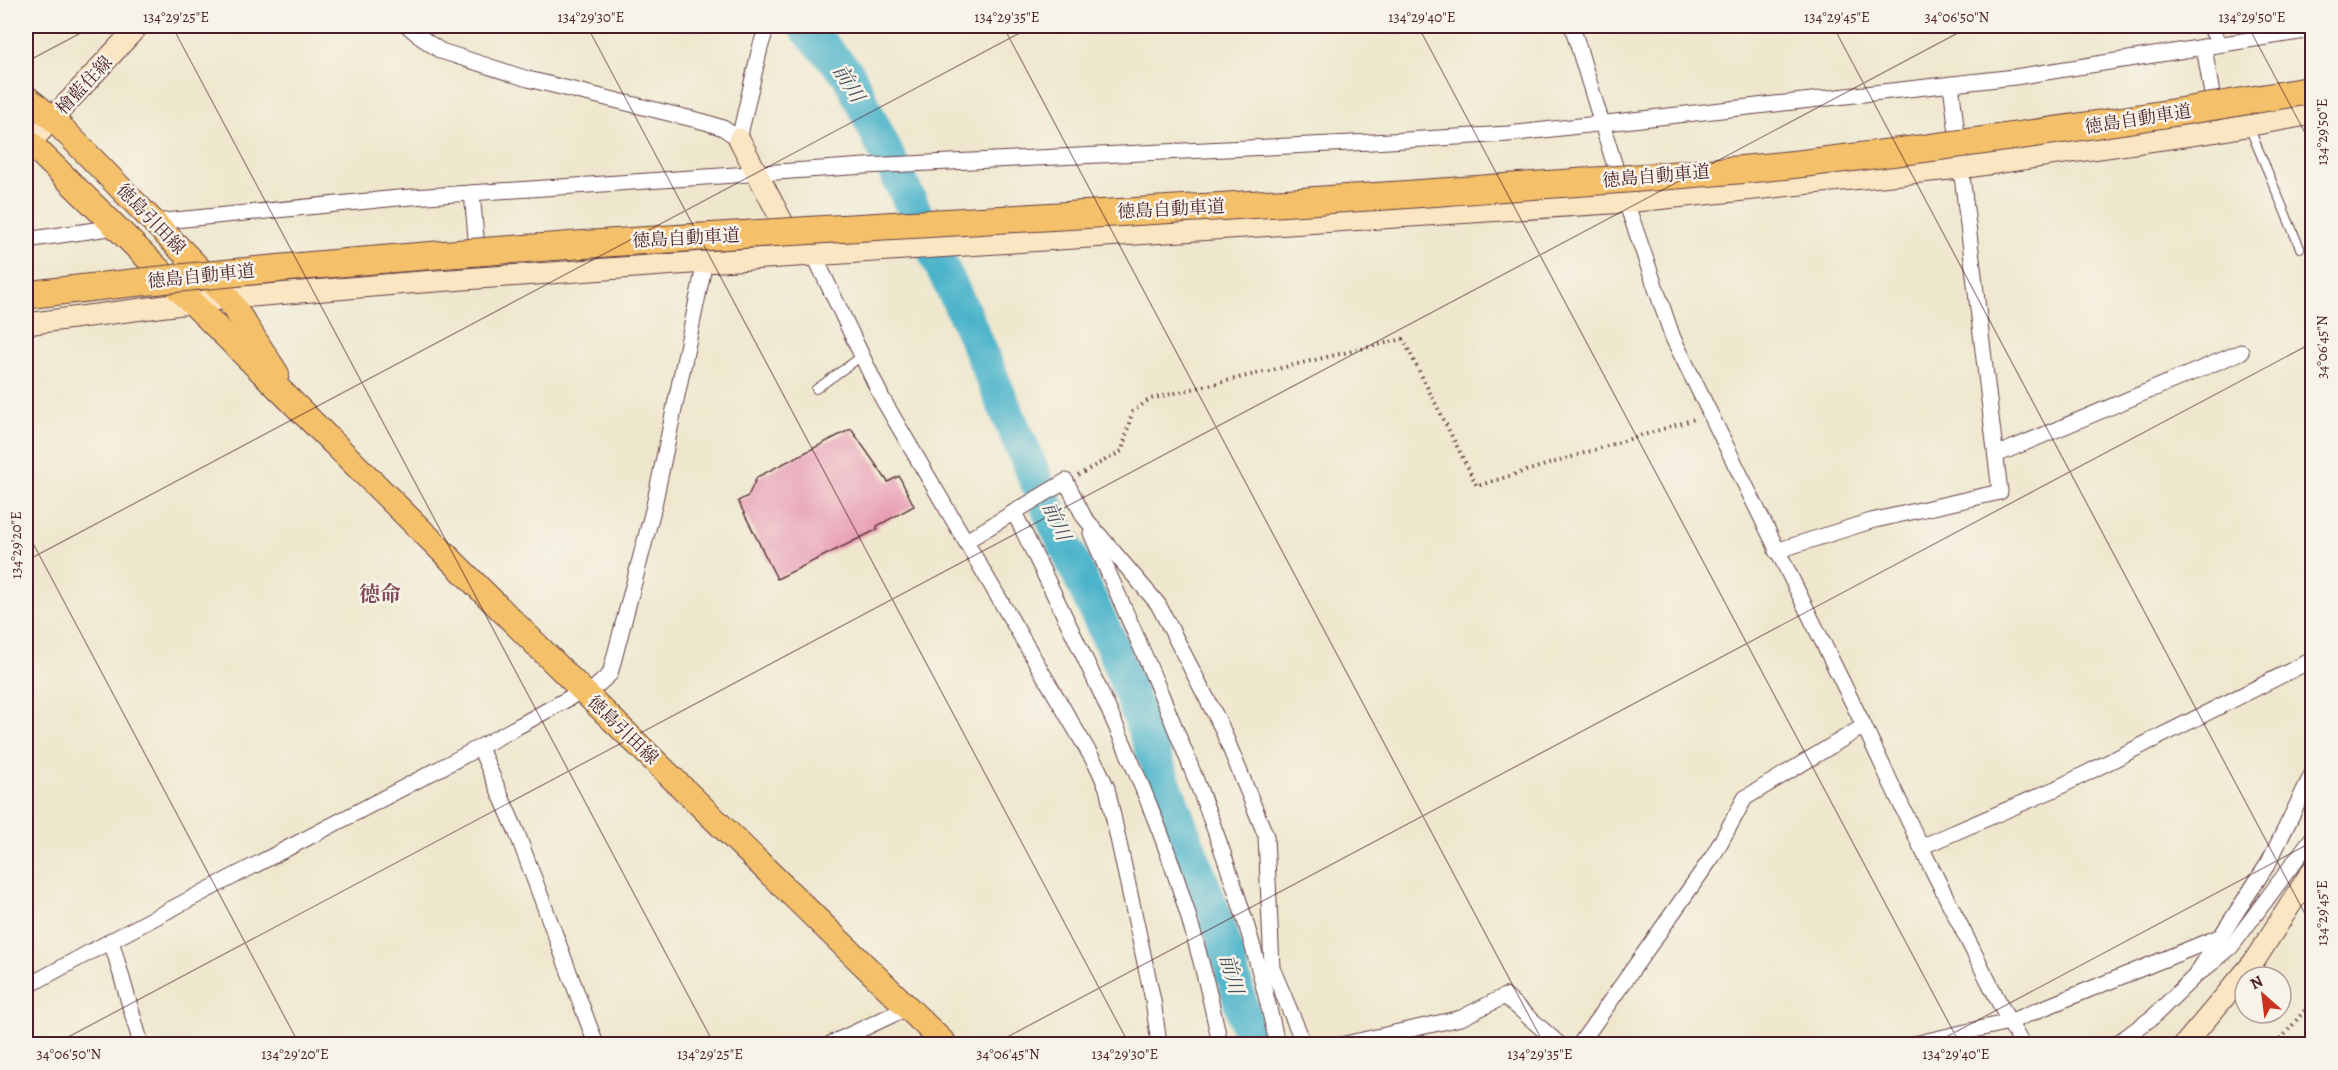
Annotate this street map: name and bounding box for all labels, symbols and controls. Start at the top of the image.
text: 134°29'25"E [143,7,209,27]
text: 134°29'30"E [558,7,624,27]
text: 134°29'35"E [974,7,1040,27]
text: 134°29'40"E [1388,7,1456,27]
text: 134°29'45"E [1804,7,1870,27]
text: 34°06'50"N [1925,7,1990,27]
text: 134°29'50"E [2218,7,2286,27]
street label: 檜藍住線 [51,50,117,120]
water label: 前川 [827,59,872,109]
text: 134°29'50"E [2312,98,2332,166]
street label: 徳島自動車道 [2083,99,2193,139]
street label: 徳島自動車道 [1601,159,1711,193]
street label: 徳島引田線 [111,178,191,260]
street label: 徳島自動車道 [1116,194,1226,224]
street label: 徳島自動車道 [631,223,741,253]
street label: 徳島自動車道 [146,258,256,294]
text: 34°06'45"N [2312,315,2332,379]
water label: 前川 [1036,497,1078,547]
text: 134°29'20"E [6,511,26,579]
district label: 徳命 [359,580,401,608]
street label: 徳島引田線 [582,690,664,770]
text: 134°29'45"E [2312,880,2332,946]
water label: 前川 [1213,951,1250,999]
north arrow [2233,965,2293,1025]
text: N [2246,970,2267,995]
text: 34°06'50"N [37,1044,102,1064]
text: 134°29'20"E [261,1044,329,1064]
text: 134°29'25"E [677,1044,743,1064]
text: 34°06'45"N [976,1044,1040,1064]
text: 134°29'30"E [1092,1044,1158,1064]
text: 134°29'35"E [1507,1044,1573,1064]
text: 134°29'40"E [1922,1044,1990,1064]

